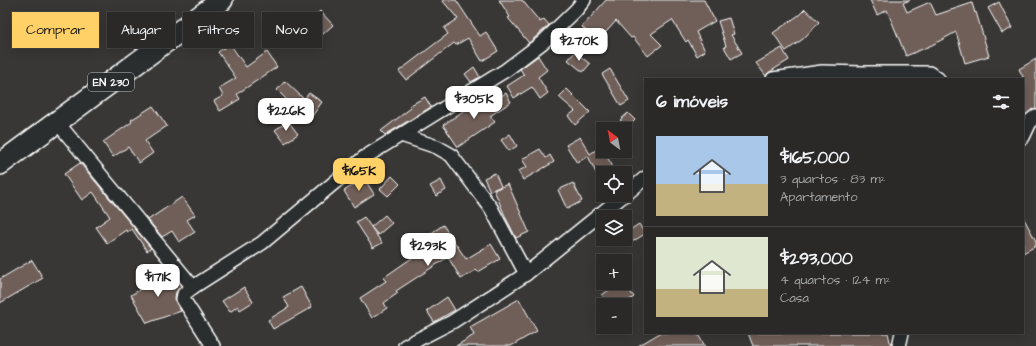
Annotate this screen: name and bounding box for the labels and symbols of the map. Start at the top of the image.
pin: $270K [551,28,607,62]
road number: EN 230 [88,73,134,91]
pin: $305K [446,86,502,120]
pin: $226K [258,98,314,132]
north arrow [596,122,632,158]
pin: $165K [331,158,387,192]
pin: $293K [400,233,456,267]
pin: $171K [130,264,186,298]

